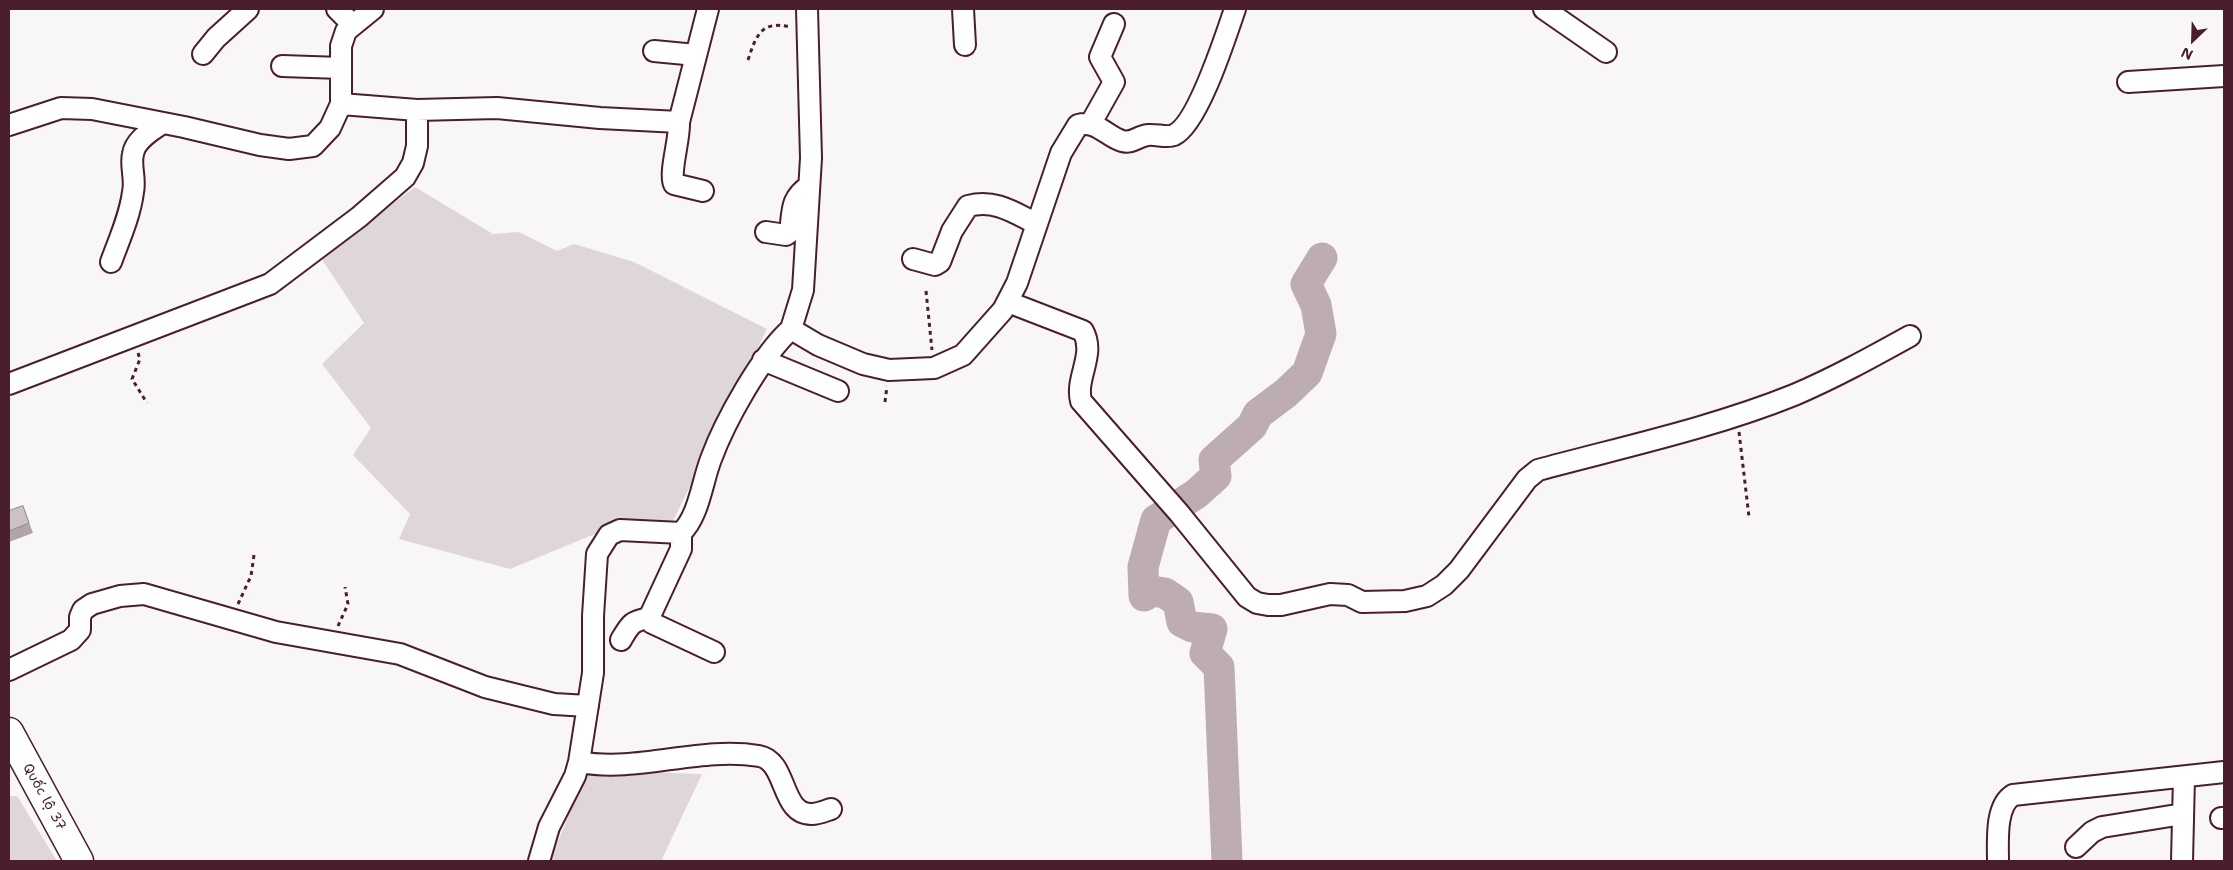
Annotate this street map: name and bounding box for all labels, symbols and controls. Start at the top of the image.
north arrow [2168,15,2218,65]
text: N [2178,43,2196,64]
street label: Quốc lộ 37 [19,761,69,833]

